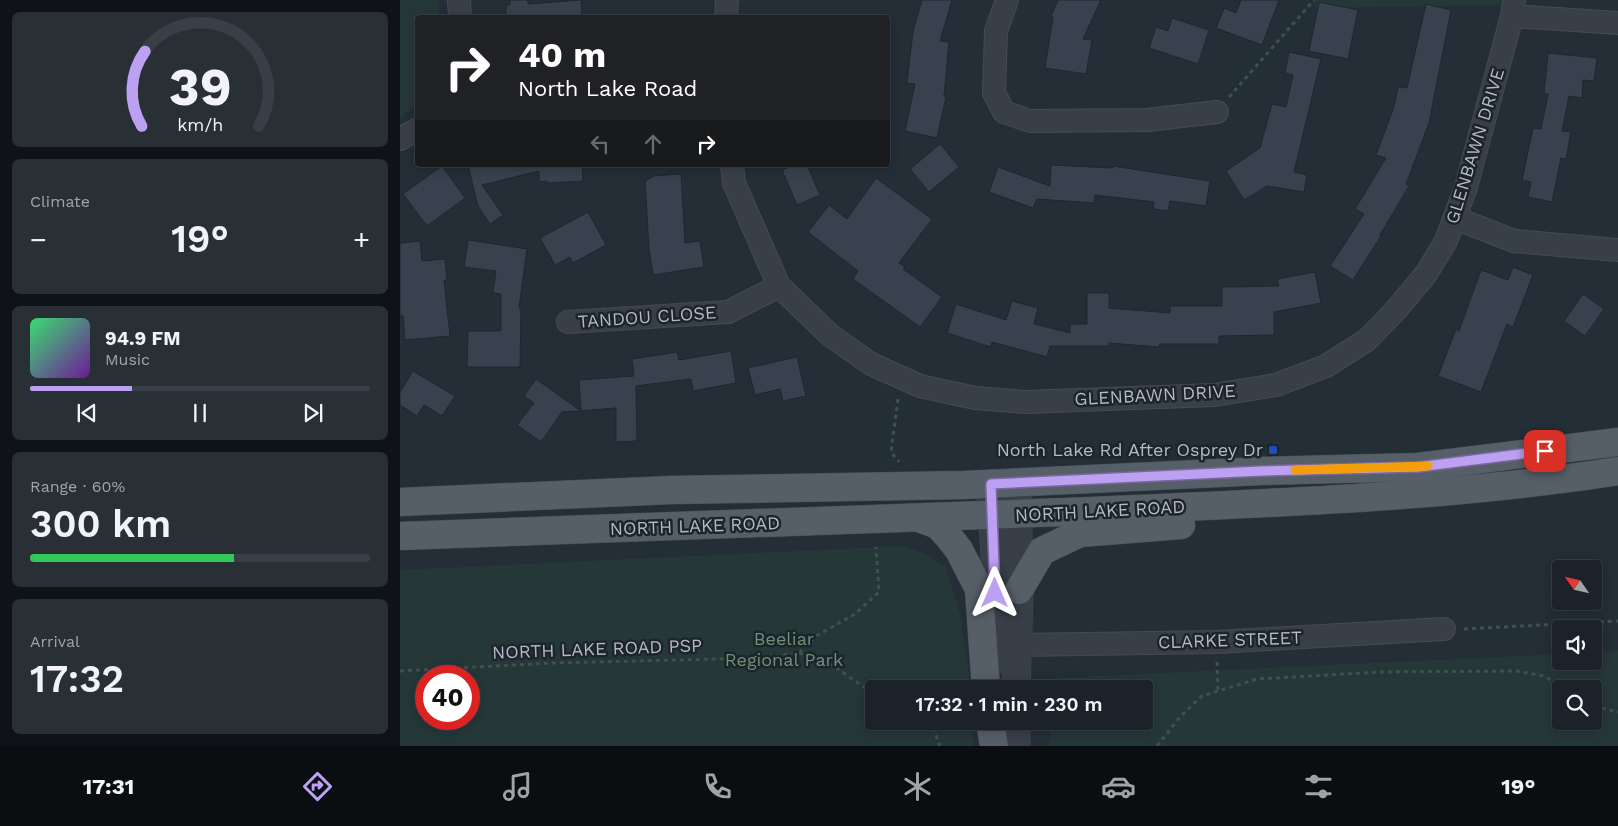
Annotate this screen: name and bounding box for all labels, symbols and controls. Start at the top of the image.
text: 40 m [518,34,606,76]
icon: right [435,35,500,100]
text: 39 [169,57,231,118]
street label: GLENBAWN DRIVE [1441,66,1508,226]
text: North Lake Road [518,76,697,101]
text: km/h [177,114,223,135]
icon: left [586,130,614,158]
icon: ahead [639,130,667,158]
icon: right [692,130,720,158]
text: Climate [30,192,90,211]
text: 19° [171,217,229,261]
text: − [30,223,47,256]
text: + [353,223,370,256]
street label: TANDOU CLOSE [577,301,717,332]
text: 94.9 FM [105,327,180,350]
text: Music [105,350,150,369]
street label: GLENBAWN DRIVE [1074,380,1236,409]
icon: previous [73,399,101,427]
icon: pause [186,399,214,427]
icon: next [299,399,327,427]
pin [1524,430,1566,472]
icon: arrive [1531,437,1559,465]
place label: North Lake Rd After Osprey Dr [997,439,1263,460]
marker: North Lake Rd After Osprey Dr [1267,444,1279,456]
text: Range · 60% [30,477,125,496]
street label: NORTH LAKE ROAD [1014,496,1186,525]
text: 300 km [30,502,171,546]
street label: NORTH LAKE ROAD [609,512,780,539]
north arrow [1552,560,1602,610]
map controls [1552,560,1602,730]
position arrow [968,566,1020,618]
button: sound [1552,620,1602,670]
street label: CLARKE STREET [1158,626,1302,653]
park label: Beeliar Regional Park [725,628,843,670]
text: Arrival [30,632,80,651]
street label: NORTH LAKE ROAD PSP [492,634,702,663]
text: 17:32 [30,657,124,701]
speed limit sign: 40 [415,665,480,730]
button: search [1552,680,1602,730]
text: 17:32 · 1 min · 230 m [916,693,1102,716]
icon: directions [300,769,335,804]
icon: music [500,769,535,804]
icon: phone [700,769,735,804]
icon: climate [900,769,935,804]
icon: car [1101,769,1136,804]
icon: filters [1301,769,1336,804]
text: 17:31 [83,774,134,799]
text: 19° [1501,774,1535,799]

